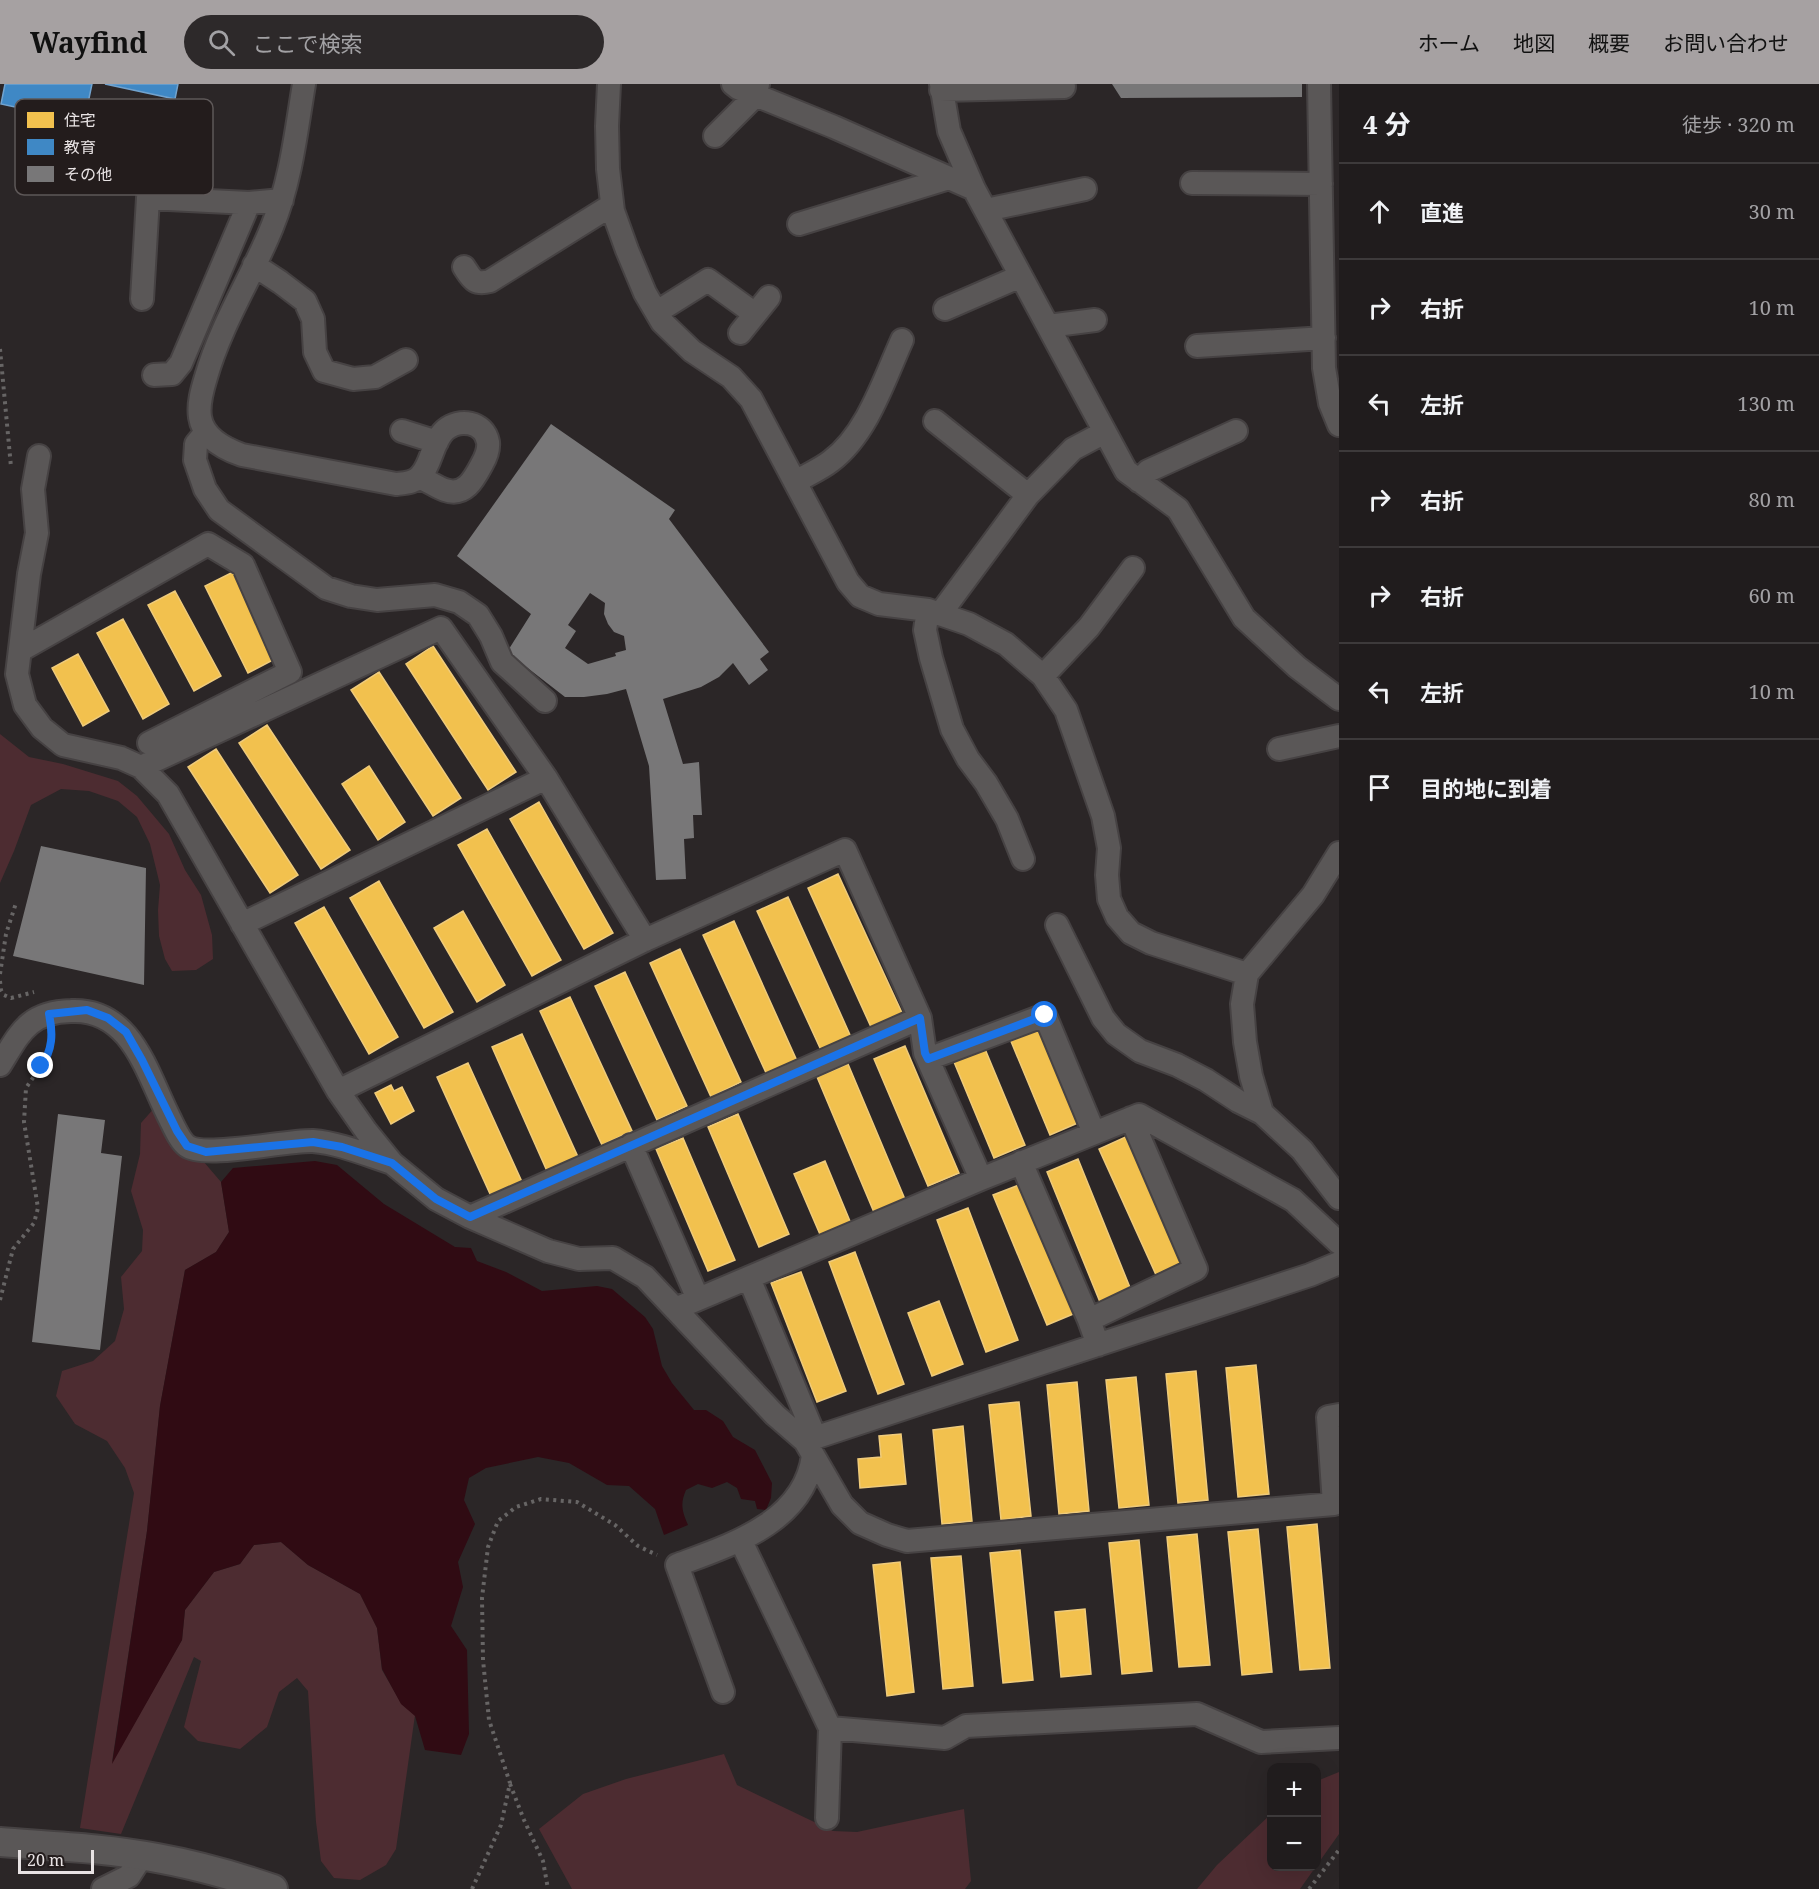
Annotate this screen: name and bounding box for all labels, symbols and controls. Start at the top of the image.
search box [184,15,604,69]
text: Wayfind [30,23,148,61]
icon: search [205,26,238,59]
text: ここで検索 [253,28,363,58]
text: ホーム [1418,29,1480,57]
text: 地図 [1513,29,1555,57]
text: 概要 [1588,29,1630,57]
text: お問い合わせ [1663,29,1789,57]
legend [15,99,213,195]
text: 4 分 [1363,106,1410,142]
text: 住宅 [64,109,96,131]
text: 徒歩 · 320 m [1682,111,1795,138]
text: 教育 [64,136,96,158]
text: その他 [64,163,112,185]
icon: ahead [1363,195,1396,228]
text: 直進 [1420,197,1464,227]
text: 30 m [1749,198,1795,225]
icon: right [1363,291,1396,324]
text: 右折 [1420,293,1464,323]
text: 10 m [1749,294,1795,321]
icon: left [1363,387,1396,420]
text: 左折 [1420,389,1464,419]
text: 130 m [1737,390,1795,417]
icon: right [1363,483,1396,516]
text: 右折 [1420,485,1464,515]
text: 80 m [1749,486,1795,513]
icon: right [1363,579,1396,612]
text: 右折 [1420,581,1464,611]
text: 60 m [1749,582,1795,609]
icon: left [1363,675,1396,708]
text: 左折 [1420,677,1464,707]
text: 10 m [1749,678,1795,705]
icon: arrive [1363,771,1396,804]
text: 目的地に到着 [1420,773,1552,803]
route start [1031,1001,1057,1027]
route end [27,1052,53,1078]
map controls [1267,1763,1321,1871]
button: + [1267,1763,1321,1817]
button: − [1267,1817,1321,1871]
scale bar [18,1847,94,1874]
text: 20 m [27,1849,64,1871]

